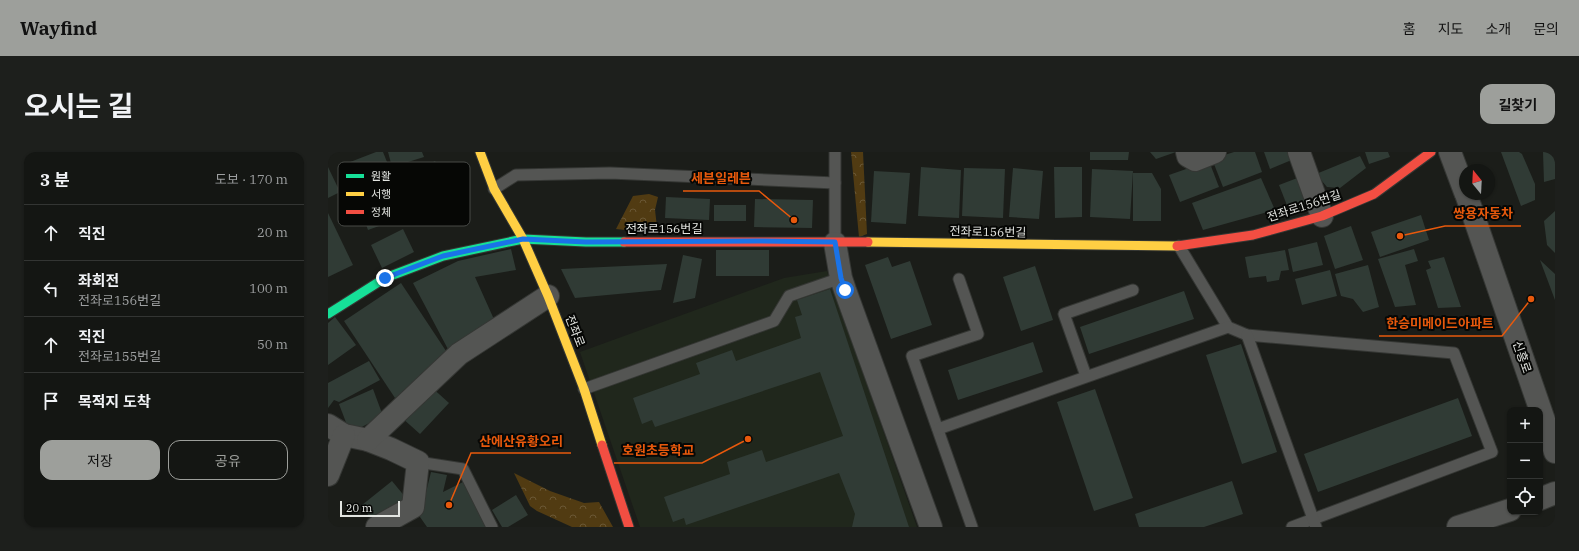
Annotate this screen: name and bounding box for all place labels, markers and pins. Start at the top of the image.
callout: 세븐일레븐 [683,166,759,191]
callout: 쌍용자동차 [1445,201,1521,226]
callout: 한승미메이드아파트 [1379,311,1502,336]
callout: 산에산유황오리 [471,428,571,453]
callout: 호원초등학교 [614,438,702,463]

